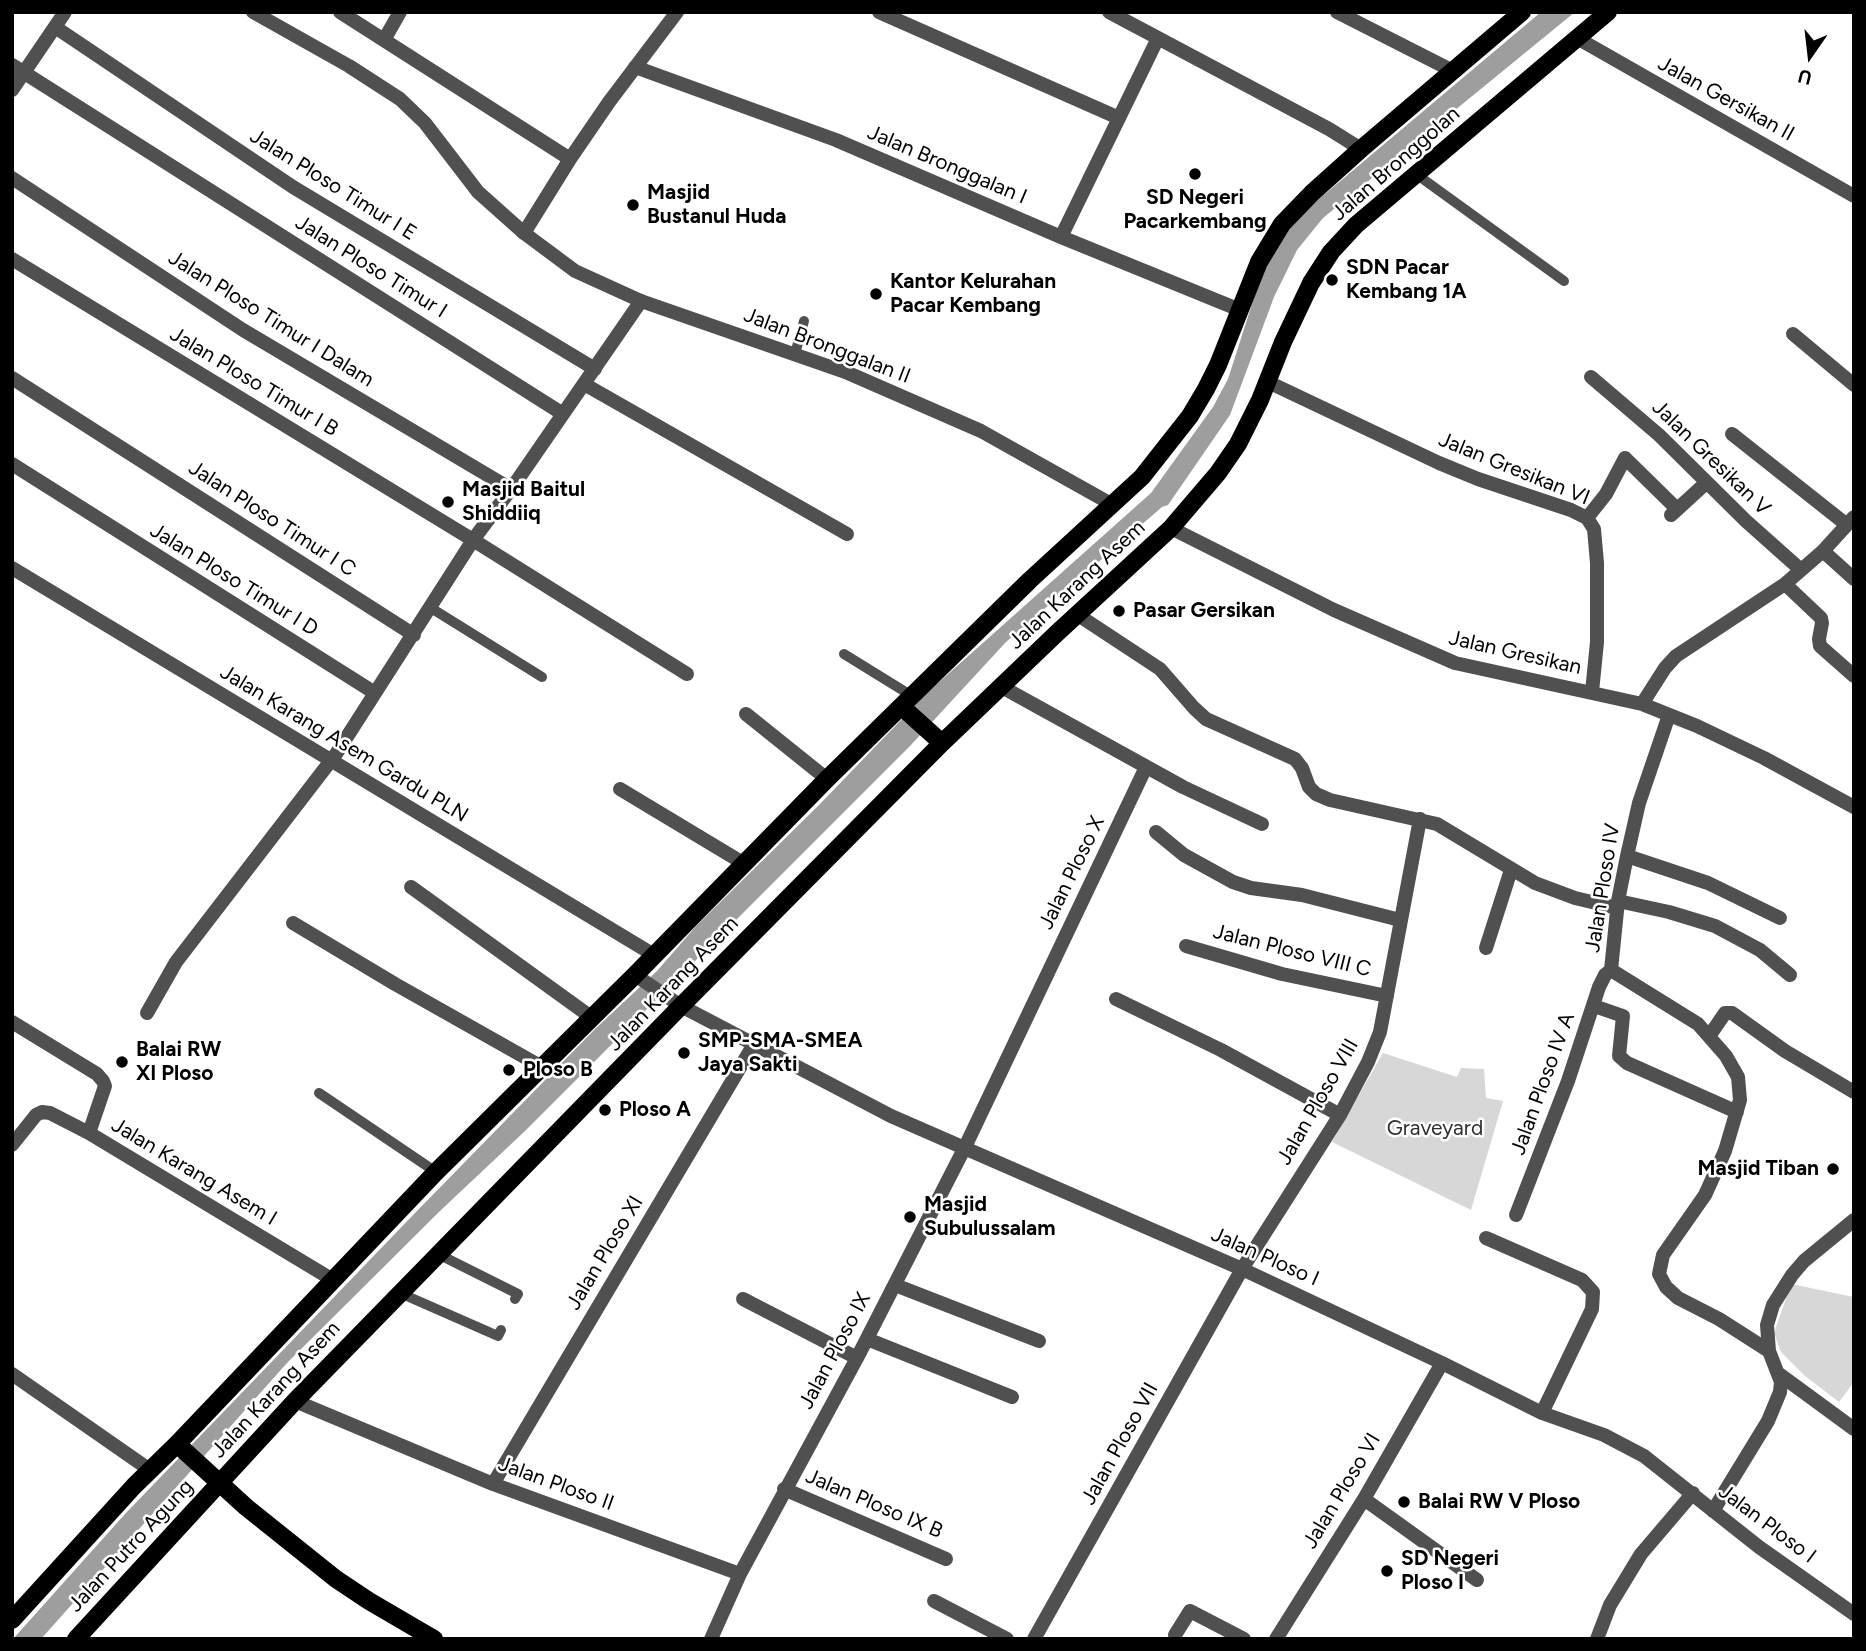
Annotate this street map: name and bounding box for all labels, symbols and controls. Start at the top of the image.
north arrow [1775,21,1845,91]
street label: Jalan Gersikan II [1653,51,1799,147]
text: U [1796,64,1814,90]
street label: Jalan Bronggolan [1327,102,1465,226]
street label: Jalan Bronggalan I [863,120,1031,210]
street label: Jalan Ploso Timur I E [245,124,421,246]
marker: SD Negeri Pacarkembang [1187,166,1203,182]
place label: Masjid Bustanul Huda [647,180,786,230]
place label: SD Negeri Pacarkembang [1123,185,1267,235]
marker: Masjid Bustanul Huda [625,197,641,213]
street label: Jalan Ploso Timur I [291,210,451,324]
street label: Jalan Ploso Timur I Dalam [164,245,378,393]
place label: SDN Pacar Kembang 1A [1346,255,1466,305]
place label: Kantor Kelurahan Pacar Kembang [890,269,1056,319]
marker: SDN Pacar Kembang 1A [1324,272,1340,288]
marker: Kantor Kelurahan Pacar Kembang [868,286,884,302]
street label: Jalan Bronggalan II [740,303,914,389]
street label: Jalan Ploso Timur I B [165,322,343,442]
street label: Jalan Gresikan V [1646,395,1776,521]
street label: Jalan Gresikan VI [1435,427,1593,511]
street label: Jalan Ploso Timur I C [184,456,360,582]
place label: Masjid Baitul Shiddiiq [462,477,585,527]
marker: Masjid Baitul Shiddiiq [440,494,456,510]
street label: Jalan Karang Asem [1004,515,1150,655]
street label: Jalan Ploso Timur I D [145,518,323,642]
place label: Pasar Gersikan [1133,598,1275,624]
marker: Pasar Gersikan [1111,603,1127,619]
street label: Jalan Gresikan [1446,626,1584,680]
street label: Jalan Karang Asem Gardu PLN [215,660,473,828]
street label: Jalan Ploso X [1034,812,1110,934]
street label: Jalan Ploso IV [1580,822,1626,954]
street label: Jalan Karang Asem [602,911,744,1057]
street label: Jalan Ploso VIII C [1210,919,1374,983]
street label: Jalan Ploso IV A [1506,1009,1580,1159]
place label: SMP-SMA-SMEA Jaya Sakti [698,1028,862,1078]
street label: Jalan Ploso VIII [1272,1034,1364,1170]
place label: Balai RW XI Ploso [136,1037,221,1087]
marker: SMP-SMA-SMEA Jaya Sakti [676,1045,692,1061]
marker: Balai RW XI Ploso [114,1054,130,1070]
place label: Ploso B [523,1057,593,1083]
marker: Ploso B [501,1062,517,1078]
place label: Ploso A [619,1097,691,1123]
marker: Ploso A [597,1102,613,1118]
street label: Jalan Karang Asem I [107,1113,281,1231]
park label: Graveyard [1387,1116,1483,1142]
place label: Masjid Tiban [1698,1156,1819,1182]
marker: Masjid Tiban [1825,1161,1841,1177]
street label: Jalan Ploso XI [561,1191,649,1315]
place label: Masjid Subulussalam [924,1192,1056,1242]
marker: Masjid Subulussalam [902,1209,918,1225]
street label: Jalan Ploso I [1207,1222,1323,1292]
street label: Jalan Ploso IX [794,1288,876,1414]
street label: Jalan Karang Asem [206,1317,346,1463]
street label: Jalan Ploso VII [1076,1379,1164,1509]
street label: Jalan Ploso VI [1298,1429,1386,1553]
street label: Jalan Ploso II [495,1451,617,1517]
street label: Jalan Ploso IX B [802,1464,946,1544]
street label: Jalan Putro Agung [63,1474,199,1618]
street label: Jalan Ploso I [1713,1479,1821,1569]
place label: Balai RW V Ploso [1418,1489,1580,1515]
marker: Balai RW V Ploso [1396,1494,1412,1510]
place label: SD Negeri Ploso I [1401,1546,1499,1596]
marker: SD Negeri Ploso I [1379,1563,1395,1579]

